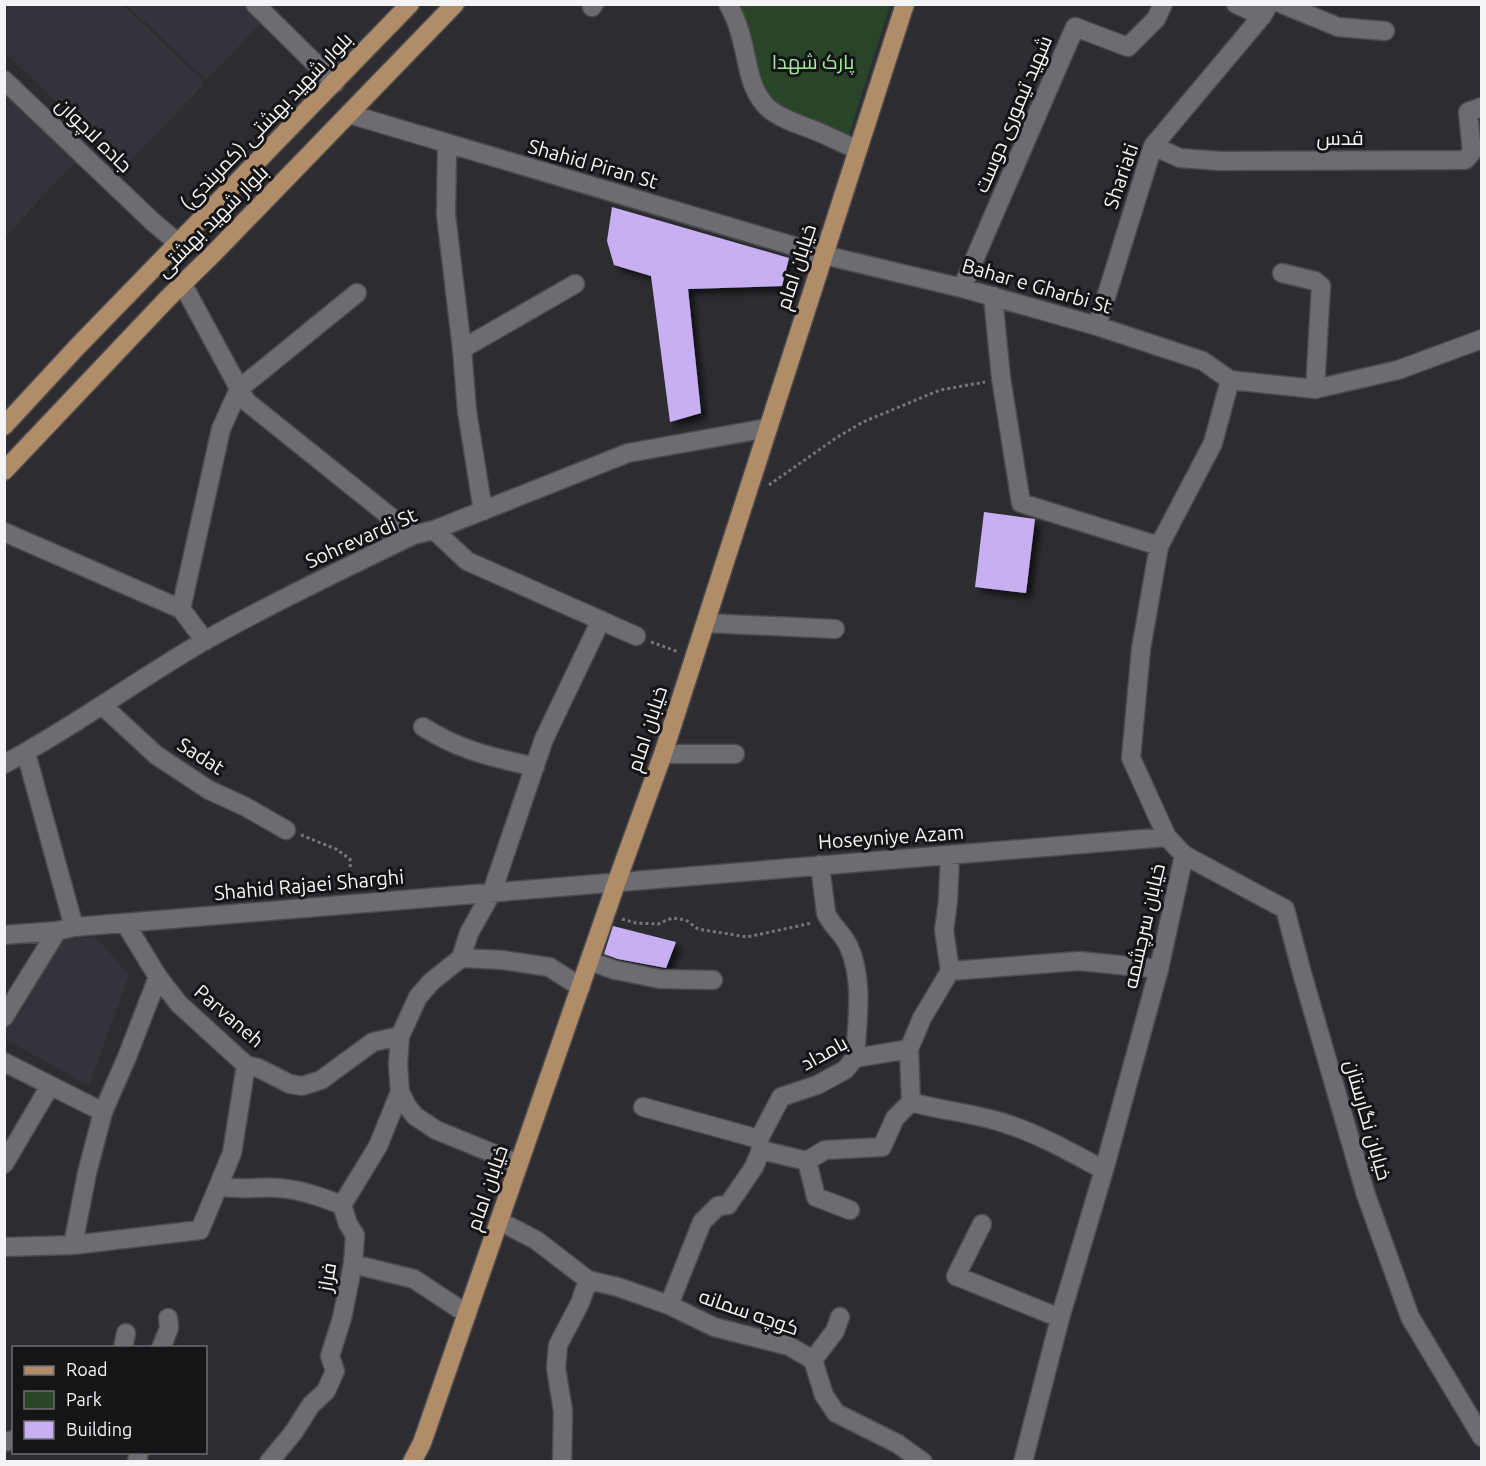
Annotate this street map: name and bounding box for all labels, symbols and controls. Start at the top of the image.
street label: بلوار شهید بهشتی (کمربندی) [175,27,358,215]
street label: شهید تیموری دوست [969,32,1058,197]
park label: پارک شهدا [772,50,855,75]
street label: جاده لاچوان [50,93,137,178]
street label: قدس [1316,126,1364,151]
street label: Shahid Piran St [526,134,661,193]
street label: Shariati [1099,140,1142,212]
street label: بلوار شهید بهشتی [151,160,274,283]
street label: خیابان امام [771,221,823,313]
street label: Bahar e Gharbi St [960,253,1115,318]
street label: Sohrevardi St [302,503,420,572]
street label: خیابان امام [622,683,674,775]
street label: Sadat [174,732,229,779]
street label: Hoseyniye Azam [817,820,965,853]
street label: خیابان سرچشمه [1118,861,1171,991]
street label: Shahid Rajaei Sharghi [213,865,405,904]
street label: Parvaneh [190,979,269,1052]
street label: بامداد [796,1030,851,1075]
street label: خیابان نگارستان [1338,1057,1397,1183]
street label: خیابان امام [461,1142,515,1234]
street label: فراز [313,1261,341,1294]
street label: کوچه سمانه [696,1284,802,1341]
legend [12,1346,207,1454]
text: Road [66,1359,108,1379]
text: Park [66,1389,102,1409]
text: Building [66,1419,132,1439]

